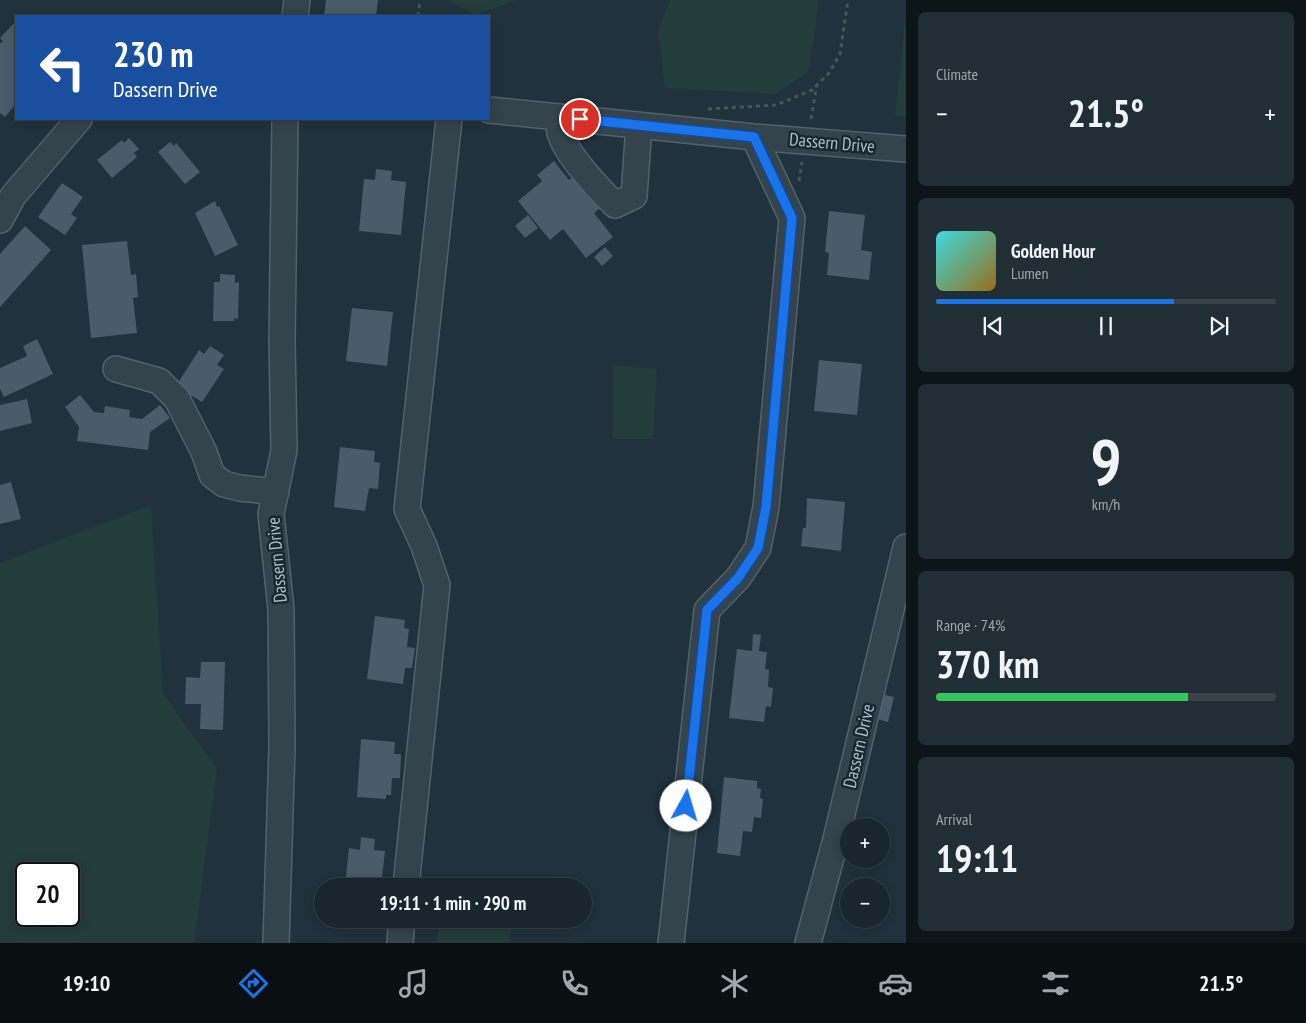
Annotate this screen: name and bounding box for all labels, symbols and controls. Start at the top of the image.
text: 230 m [113,31,194,77]
icon: left [30,35,95,100]
text: Climate [936,64,978,84]
text: Dassern Drive [113,75,218,103]
text: 21.5° [1068,88,1144,137]
text: − [936,95,948,132]
text: + [1264,95,1276,132]
pin [559,98,601,140]
icon: arrive [566,105,594,133]
street label: Dassern Drive [788,127,876,158]
text: Golden Hour [1011,239,1095,263]
text: Lumen [1011,263,1048,283]
icon: previous [979,312,1007,340]
icon: pause [1092,312,1120,340]
icon: next [1205,312,1233,340]
text: 9 [1090,419,1122,503]
text: km/h [1092,494,1120,514]
street label: Dassern Drive [261,516,292,604]
text: Range · 74% [936,615,1005,635]
text: 370 km [936,639,1039,688]
street label: Dassern Drive [838,702,879,790]
position arrow [659,779,711,831]
text: Arrival [936,809,972,829]
map controls [840,818,890,928]
button: + [840,818,890,868]
text: 19:11 [936,833,1018,882]
speed limit sign: 20 [15,862,80,927]
button: − [840,878,890,928]
text: 19:11 · 1 min · 290 m [380,891,526,915]
icon: directions [236,966,271,1001]
icon: music [396,966,431,1001]
icon: phone [557,966,592,1001]
icon: climate [717,966,752,1001]
icon: car [878,966,913,1001]
icon: filters [1038,966,1073,1001]
text: 19:10 [63,969,110,997]
text: 21.5° [1199,969,1243,997]

